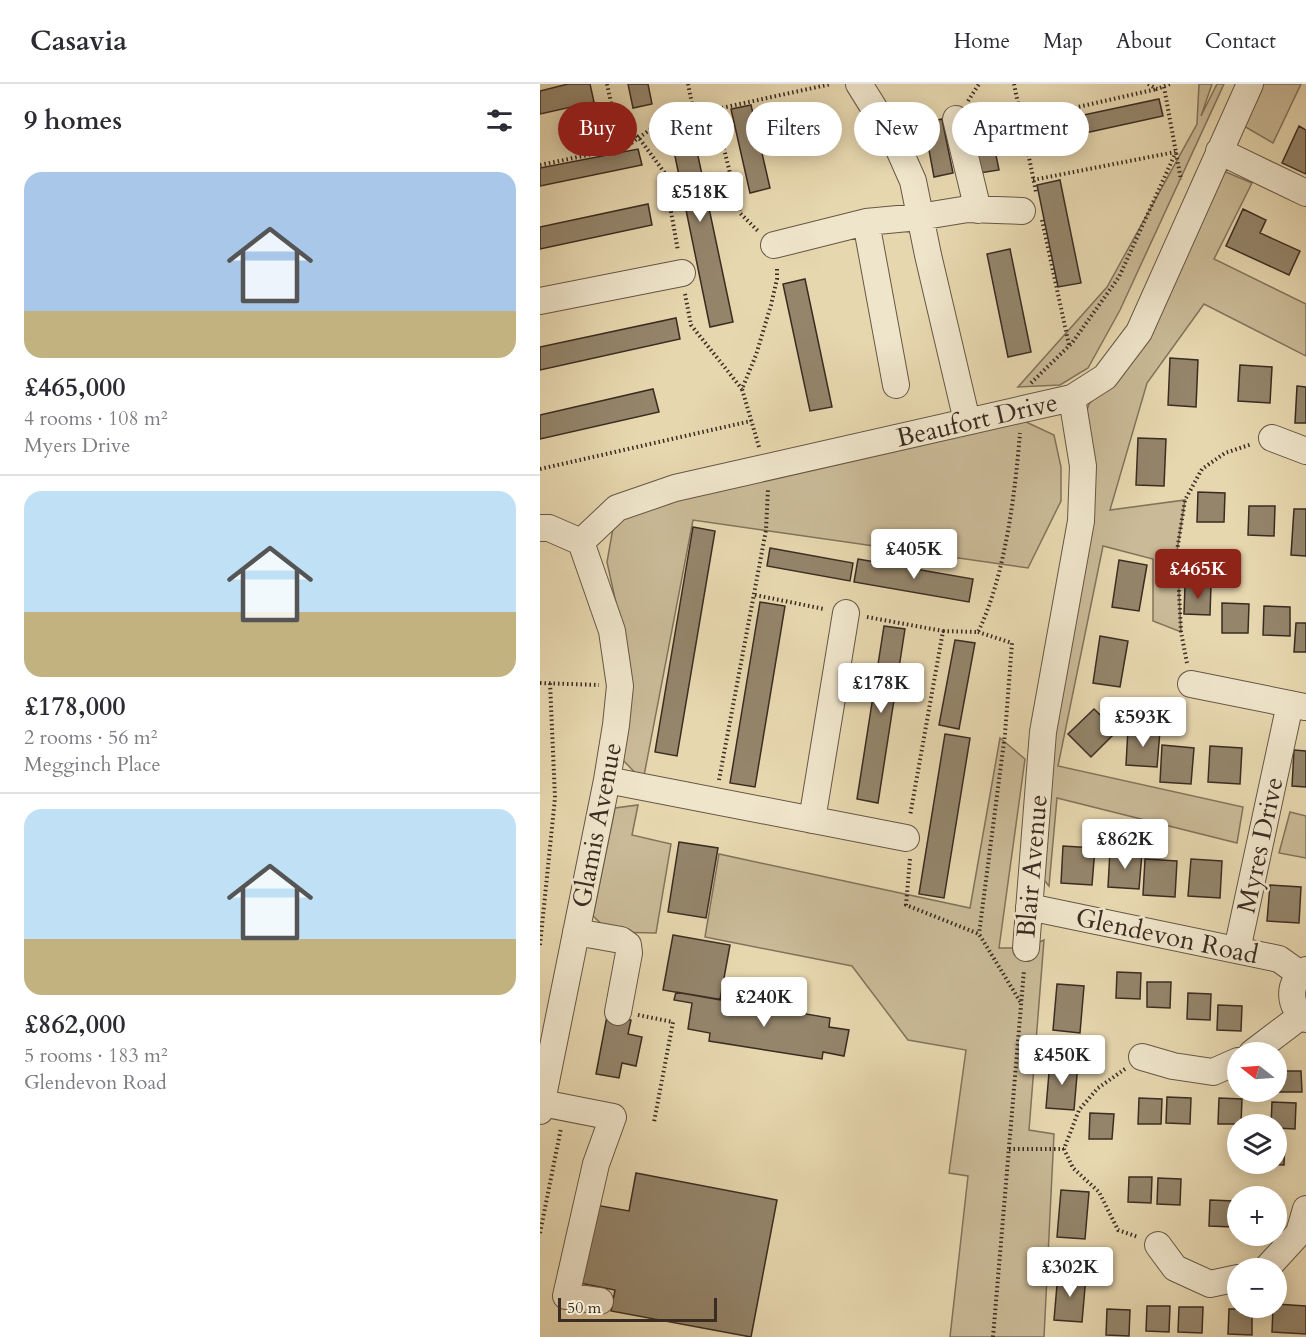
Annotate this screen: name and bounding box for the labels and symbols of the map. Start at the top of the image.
pin: £518K [658,172,742,223]
street label: Beaufort Drive [893,384,1061,456]
pin: £405K [872,529,956,580]
pin: £465K [1156,549,1240,600]
pin: £178K [839,663,923,714]
pin: £593K [1101,697,1185,748]
street label: Glamis Avenue [564,739,630,911]
street label: Myres Drive [1229,774,1291,916]
street label: Blair Avenue [1008,793,1056,939]
pin: £862K [1083,819,1167,870]
street label: Glendevon Road [1073,900,1262,972]
pin: £240K [722,977,806,1028]
pin: £450K [1020,1035,1104,1086]
north arrow [1227,1042,1287,1102]
pin: £302K [1028,1247,1112,1298]
scale bar [558,1295,717,1322]

